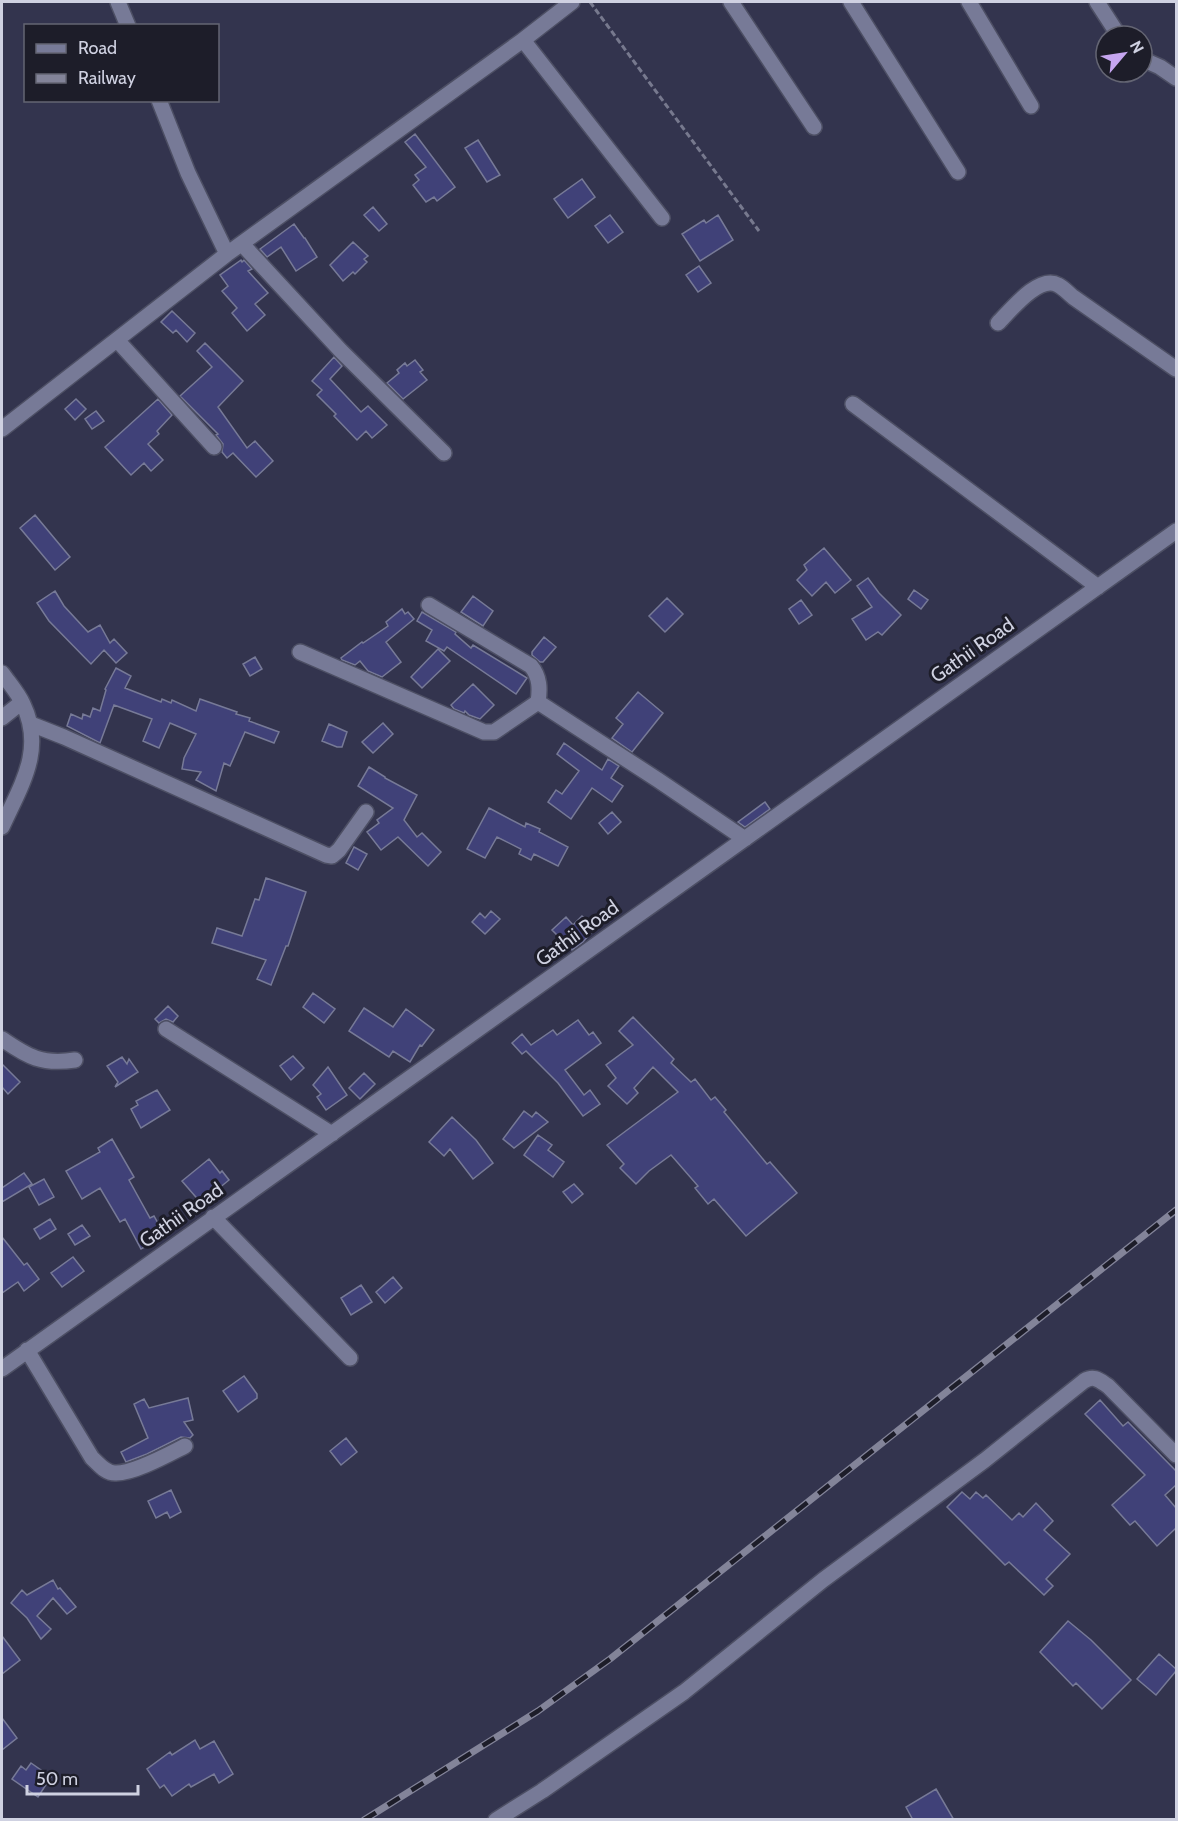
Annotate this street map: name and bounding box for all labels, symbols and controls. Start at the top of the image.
legend [24,24,219,102]
north arrow [1094,24,1154,84]
text: Road [78,37,117,59]
text: N [1126,37,1148,57]
text: Railway [78,67,136,89]
street label: Gathii Road [925,612,1019,688]
street label: Gathii Road [531,895,623,971]
street label: Gathii Road [134,1177,228,1253]
scale bar [27,1758,138,1796]
text: 50 m [36,1768,78,1790]

